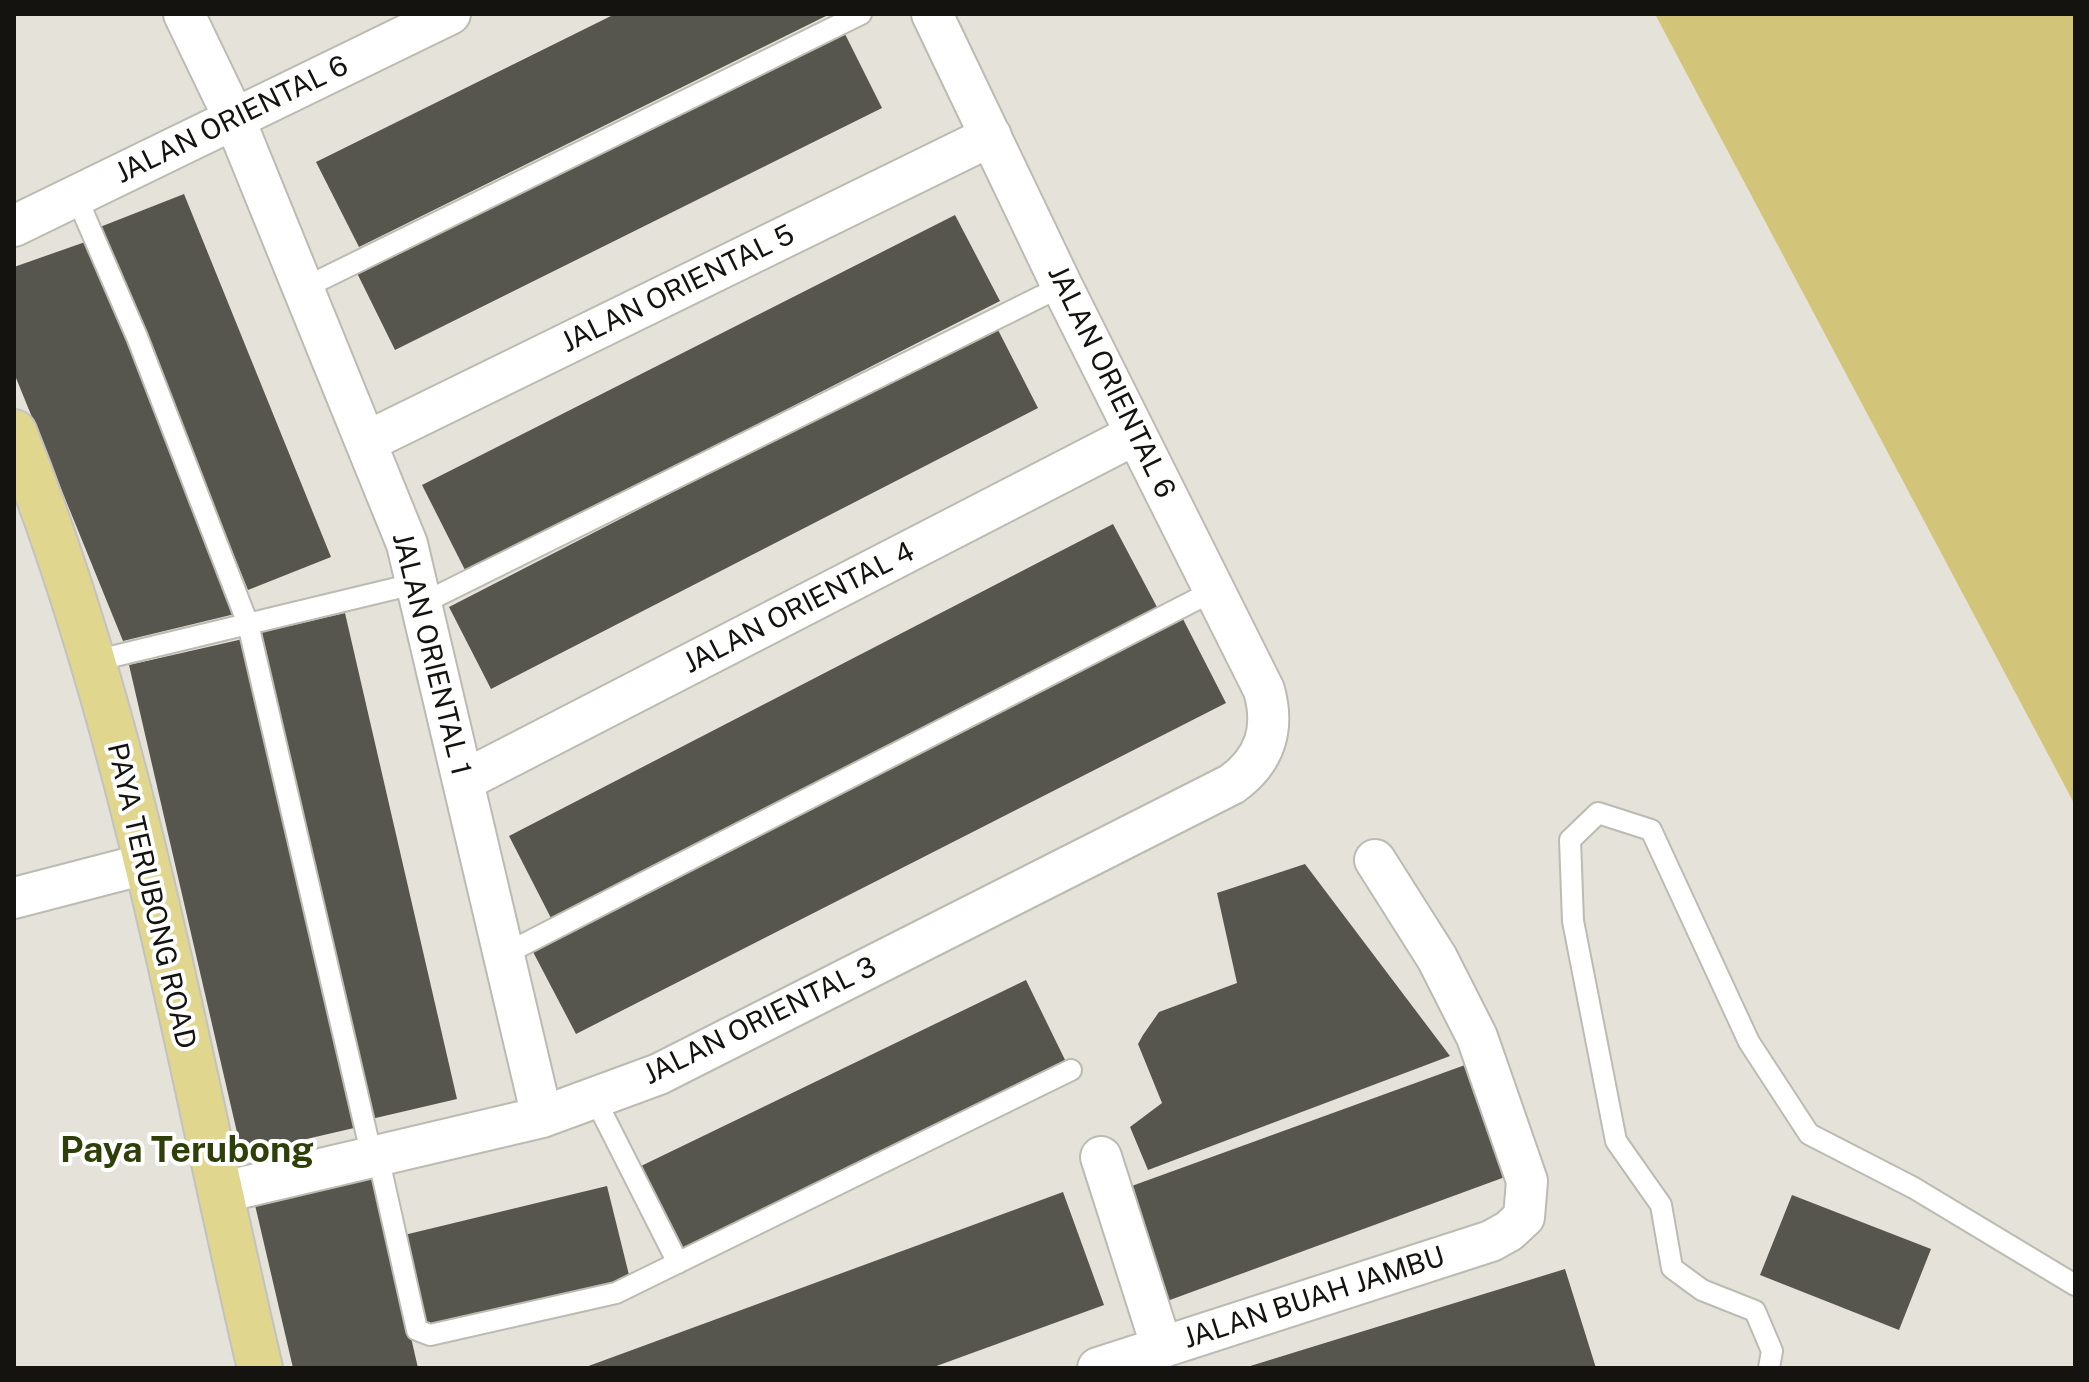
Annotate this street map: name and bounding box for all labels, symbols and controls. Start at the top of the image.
street label: JALAN ORIENTAL 6 [110,49,354,191]
street label: JALAN ORIENTAL 5 [556,218,800,360]
street label: JALAN ORIENTAL 6 [1040,260,1182,504]
street label: JALAN ORIENTAL 1 [385,529,477,779]
street label: JALAN ORIENTAL 4 [678,535,920,681]
street label: PAYA TERUBONG ROAD [99,740,203,1052]
street label: JALAN ORIENTAL 3 [638,950,882,1092]
district label: Paya Terubong [60,1129,314,1173]
street label: JALAN BUAH JAMBU [1179,1240,1449,1356]

